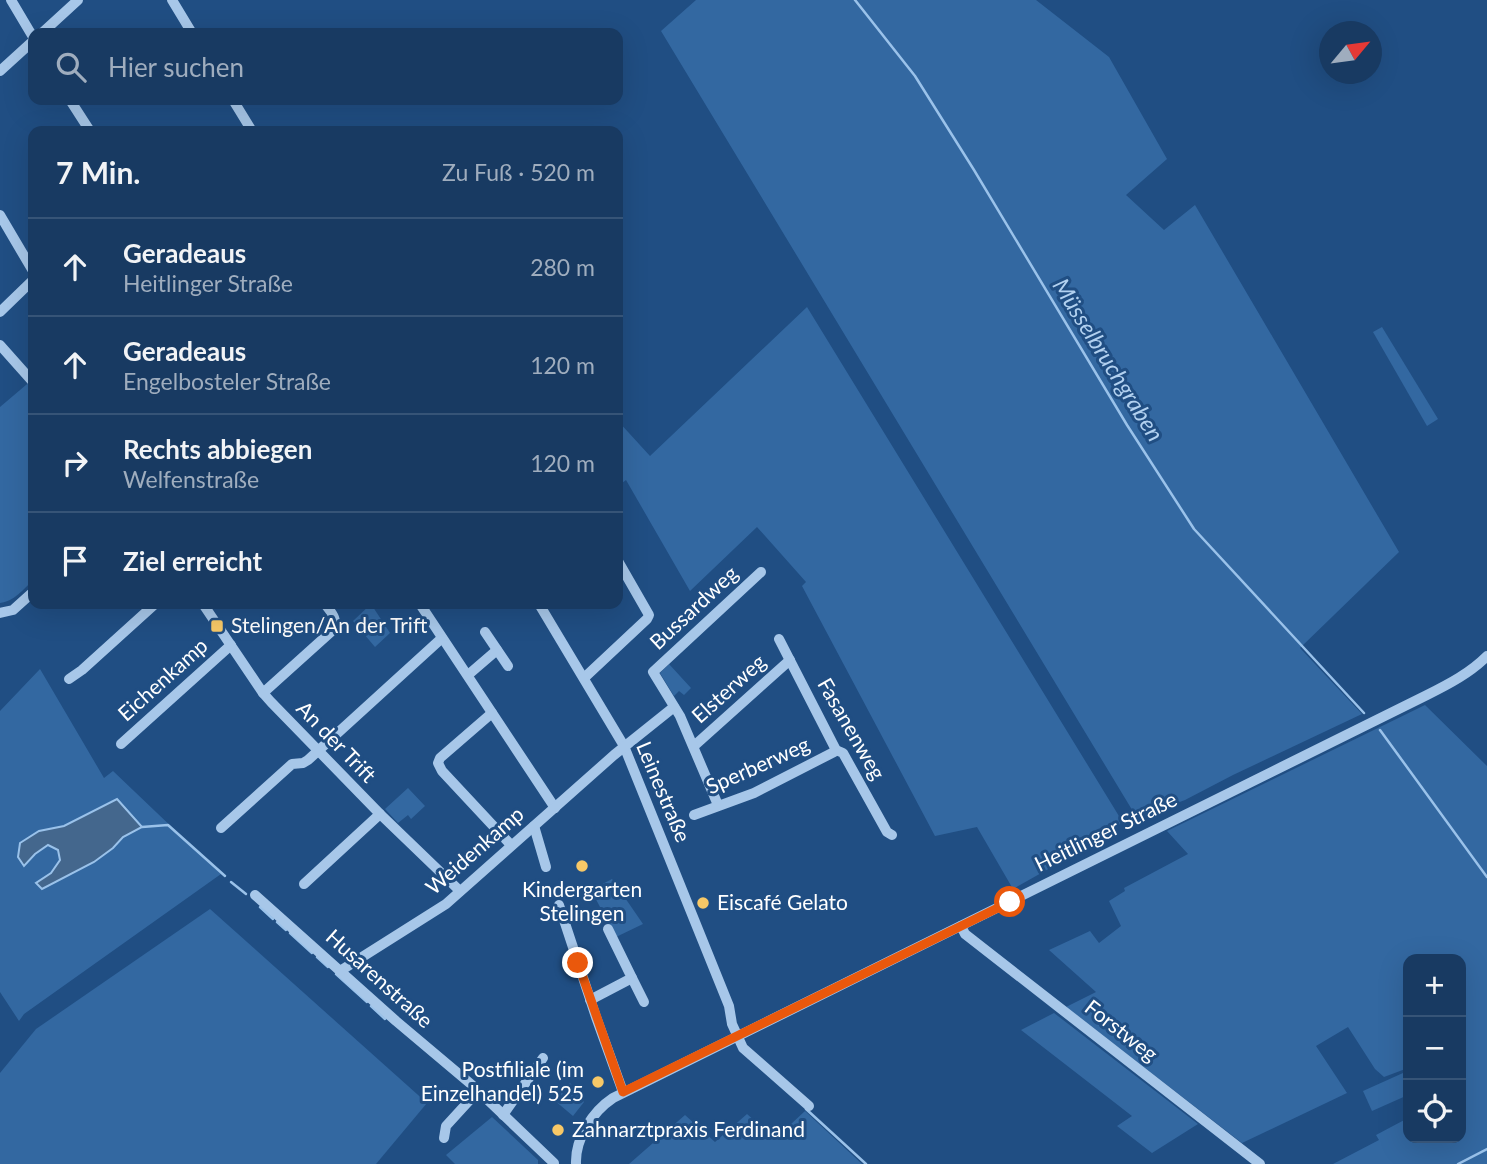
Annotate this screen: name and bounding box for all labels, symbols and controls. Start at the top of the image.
north arrow [1319,21,1382,84]
search box [28,28,623,105]
icon: search [52,48,90,86]
text: Hier suchen [108,51,244,83]
text: 7 Min. [56,154,141,190]
text: Zu Fuß · 520 m [442,158,595,186]
text: Geradeaus [123,237,246,269]
icon: ahead [56,248,94,286]
text: 280 m [530,253,595,281]
text: Heitlinger Straße [123,269,293,297]
water label: Müsselbruchgraben [1047,273,1170,446]
text: Geradeaus [123,335,246,367]
icon: ahead [56,346,94,384]
text: 120 m [530,351,595,379]
text: Engelbosteler Straße [123,367,331,395]
text: Rechts abbiegen [123,433,312,465]
icon: right [56,444,94,482]
text: 120 m [530,449,595,477]
text: Welfenstraße [123,465,259,493]
icon: arrive [56,542,94,580]
text: Ziel erreicht [123,545,262,577]
street label: Bussardweg [644,560,742,654]
place label: Stelingen/An der Trift [231,612,428,637]
marker: Stelingen/An der Trift [209,618,225,634]
street label: Eichenkamp [112,632,212,726]
street label: Elsterweg [686,648,770,728]
street label: Fasanenweg [813,673,891,784]
street label: An der Trift [292,695,382,787]
street label: Sperberweg [702,731,813,799]
street label: Leinestraße [632,737,697,845]
street label: Heitlinger Straße [1030,785,1181,876]
street label: Weidenkamp [420,801,528,899]
marker: Kindergarten Stelingen [574,858,590,874]
place label: Kindergarten Stelingen [522,876,642,925]
route start [994,886,1025,917]
place label: Eiscafé Gelato [717,889,848,914]
marker: Eiscafé Gelato [695,895,711,911]
street label: Husarenstraße [322,923,438,1032]
route end [562,947,593,978]
map controls [1403,954,1466,1143]
button: + [1403,954,1466,1017]
street label: Forstweg [1081,994,1163,1066]
button: − [1403,1017,1466,1080]
place label: Postfiliale (im Einzelhandel) 525 [421,1056,584,1105]
marker: Postfiliale (im Einzelhandel) 525 [590,1074,606,1090]
button: locate [1403,1080,1466,1143]
place label: Zahnarztpraxis Ferdinand [572,1116,805,1141]
marker: Zahnarztpraxis Ferdinand [550,1122,566,1138]

